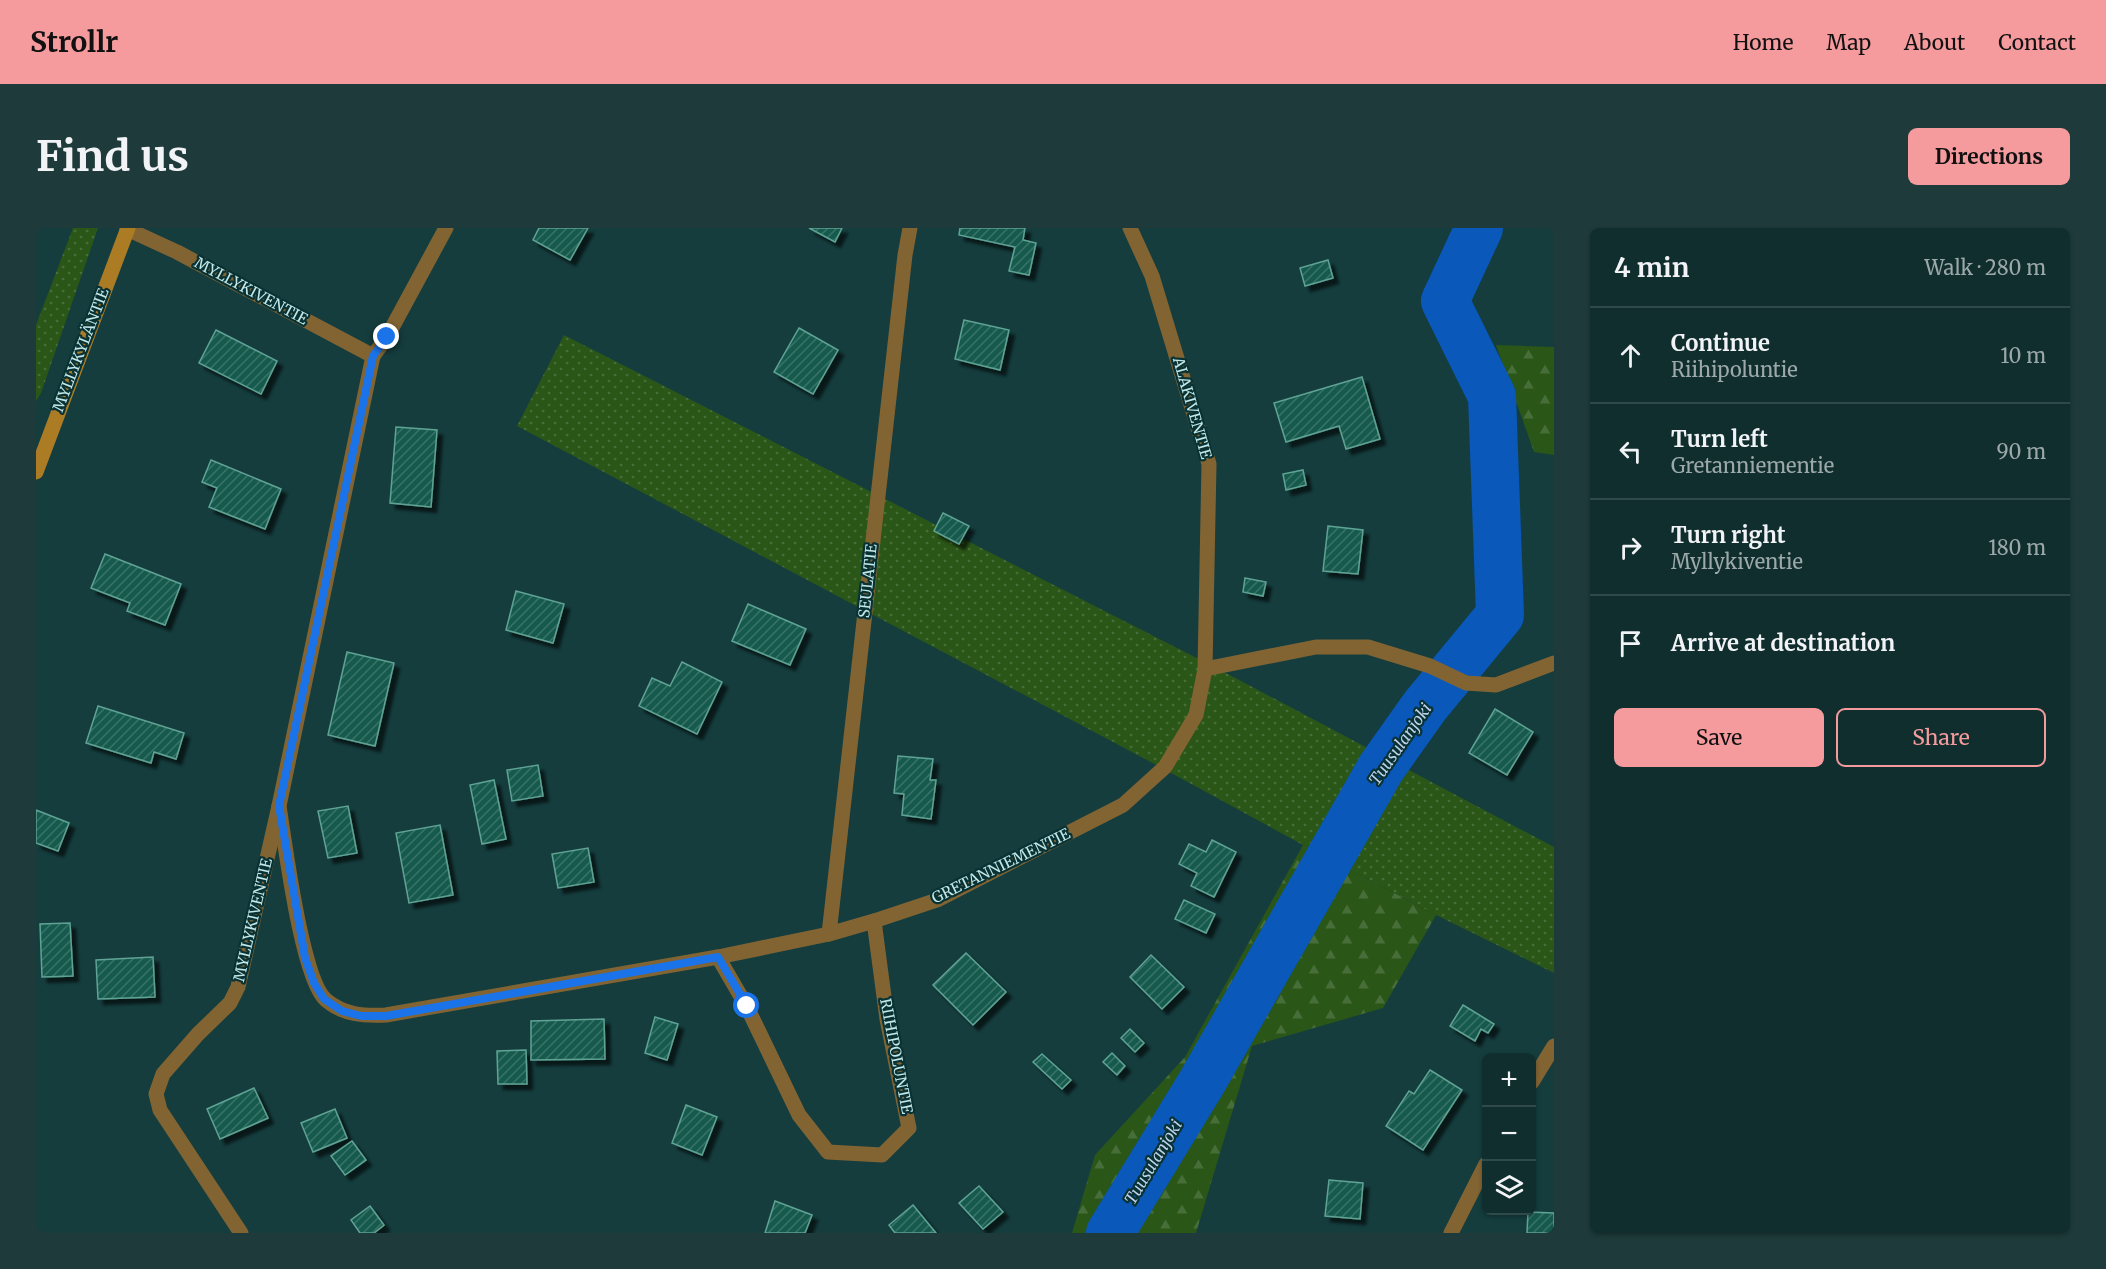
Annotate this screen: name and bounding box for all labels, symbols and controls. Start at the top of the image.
text: Strollr [30,24,118,60]
text: Home [1733,29,1793,56]
text: Map [1826,29,1871,56]
text: About [1904,29,1965,56]
text: Contact [1998,29,2076,56]
button: Directions [1908,128,2070,185]
text: Find us [36,130,189,182]
text: 4 min [1614,251,1689,284]
street label: MYLLYKIVENTIE [191,253,312,329]
text: Walk · 280 m [1924,255,2046,280]
street label: MYLLYKYLÄNTIE [48,285,113,414]
route end [373,323,399,349]
text: Continue [1671,329,1770,357]
icon: ahead [1614,339,1647,372]
text: 10 m [2000,343,2046,368]
street label: ALAKIVENTIE [1169,354,1216,461]
text: Riihipoluntie [1671,357,1798,382]
text: Turn left [1671,425,1768,453]
icon: left [1614,435,1647,468]
text: 90 m [1996,439,2046,464]
text: Gretanniementie [1671,453,1834,478]
text: Turn right [1671,521,1785,549]
icon: right [1614,531,1647,564]
text: 180 m [1988,535,2046,560]
street label: SEULATIE [854,543,881,619]
text: Myllykiventie [1671,549,1803,574]
icon: arrive [1614,627,1647,660]
text: Arrive at destination [1671,629,1895,657]
water label: Tuusulanjoki [1365,699,1436,789]
button: Save [1614,708,1824,767]
button: Share [1836,708,2046,767]
street label: GRETANNIEMENTIE [928,824,1074,907]
street label: MYLLYKIVENTIE [229,856,276,983]
route start [733,992,759,1018]
street label: RIIHIPOLUNTIE [876,997,917,1116]
map controls [1482,1053,1536,1215]
button: + [1482,1053,1536,1107]
button: − [1482,1107,1536,1161]
water label: Tuusulanjoki [1120,1116,1186,1208]
button: layers [1482,1161,1536,1215]

